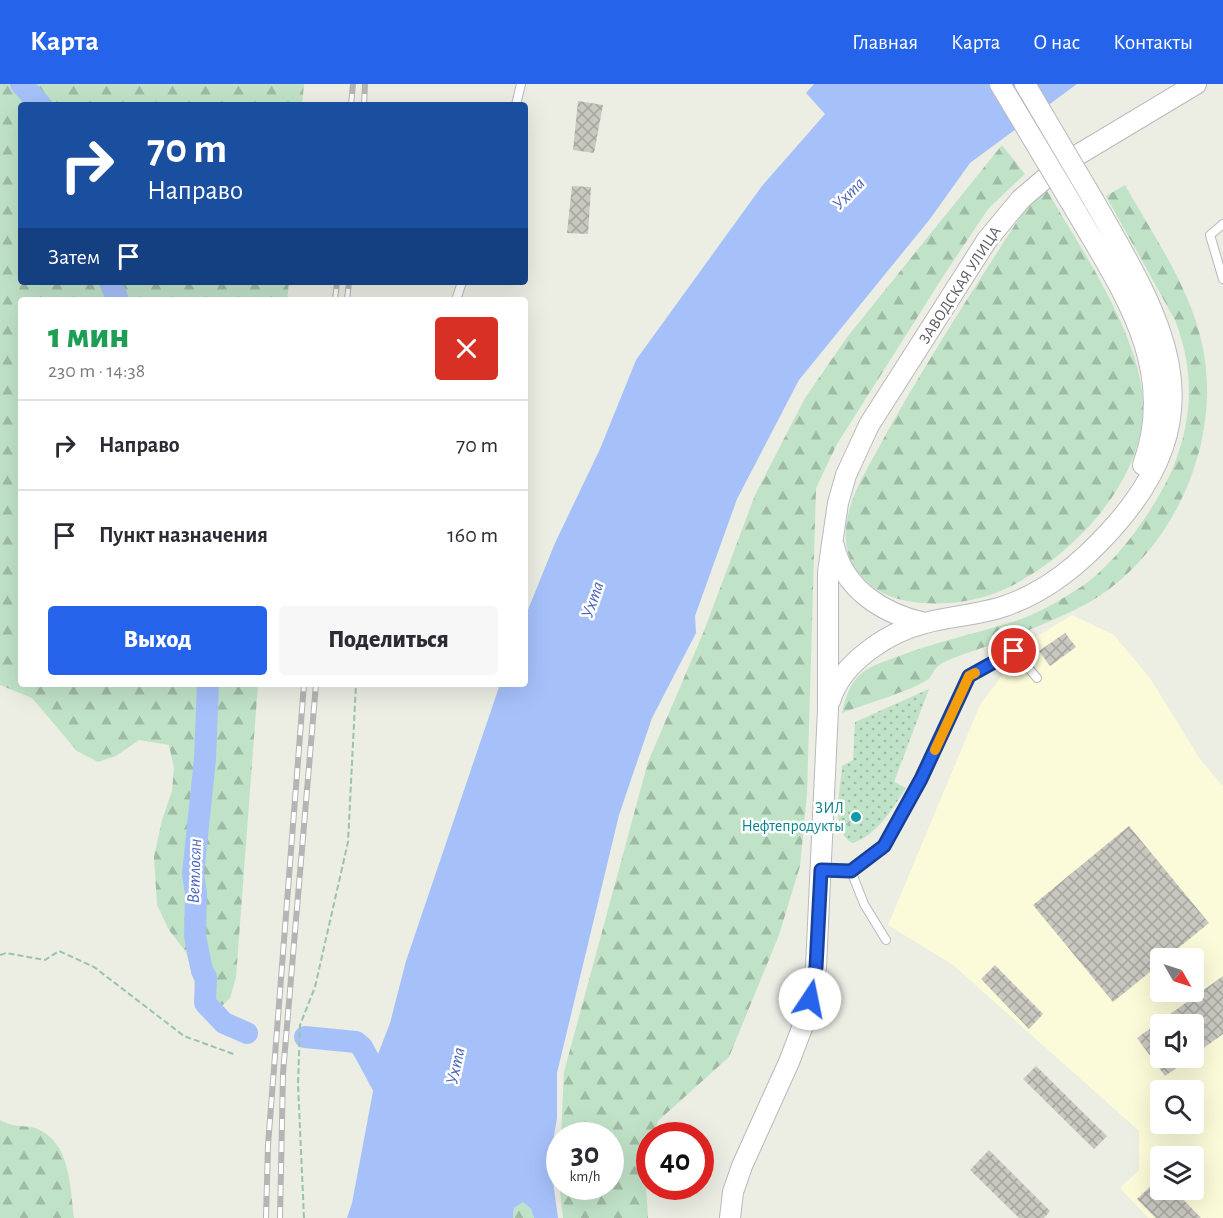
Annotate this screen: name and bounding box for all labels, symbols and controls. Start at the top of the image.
text: Карта [30,28,99,56]
text: Главная [852,32,918,53]
text: Карта [951,32,1000,53]
text: О нас [1033,32,1080,53]
text: Контакты [1113,32,1193,53]
icon: right [48,126,126,204]
text: 70 m [147,128,227,170]
water label: Ухта [829,174,869,214]
text: Направо [147,177,243,204]
street label: ЗАВОДСКАЯ УЛИЦА [916,223,1004,347]
icon: arrive [112,240,145,273]
text: Затем [48,246,100,268]
button: close [435,317,498,380]
text: 1 мин [48,318,130,354]
text: 230 m · 14:38 [48,361,145,381]
icon: right [48,429,81,462]
text: Направо [99,434,180,456]
text: 70 m [456,434,498,456]
icon: arrive [48,519,81,552]
text: Пункт назначения [99,524,268,546]
text: 160 m [447,524,498,546]
water label: Ухта [578,579,608,621]
button: Выход [48,606,267,675]
button: Поделиться [279,606,498,675]
pin [988,625,1039,676]
icon: arrive [997,634,1030,667]
place label: ЗИЛ Нефтепродукты [741,800,844,835]
marker: ЗИЛ Нефтепродукты [849,810,863,824]
water label: Ветлосян [185,838,205,904]
north arrow [1150,948,1204,1002]
map controls [1150,948,1204,1200]
position arrow [778,967,842,1031]
button: sound [1150,1014,1204,1068]
water label: Ухта [443,1046,469,1086]
button: search [1150,1080,1204,1134]
speed limit sign: 40 [636,1122,714,1200]
text: 30 [571,1139,599,1169]
button: layers [1150,1146,1204,1200]
text: km/h [570,1169,600,1184]

